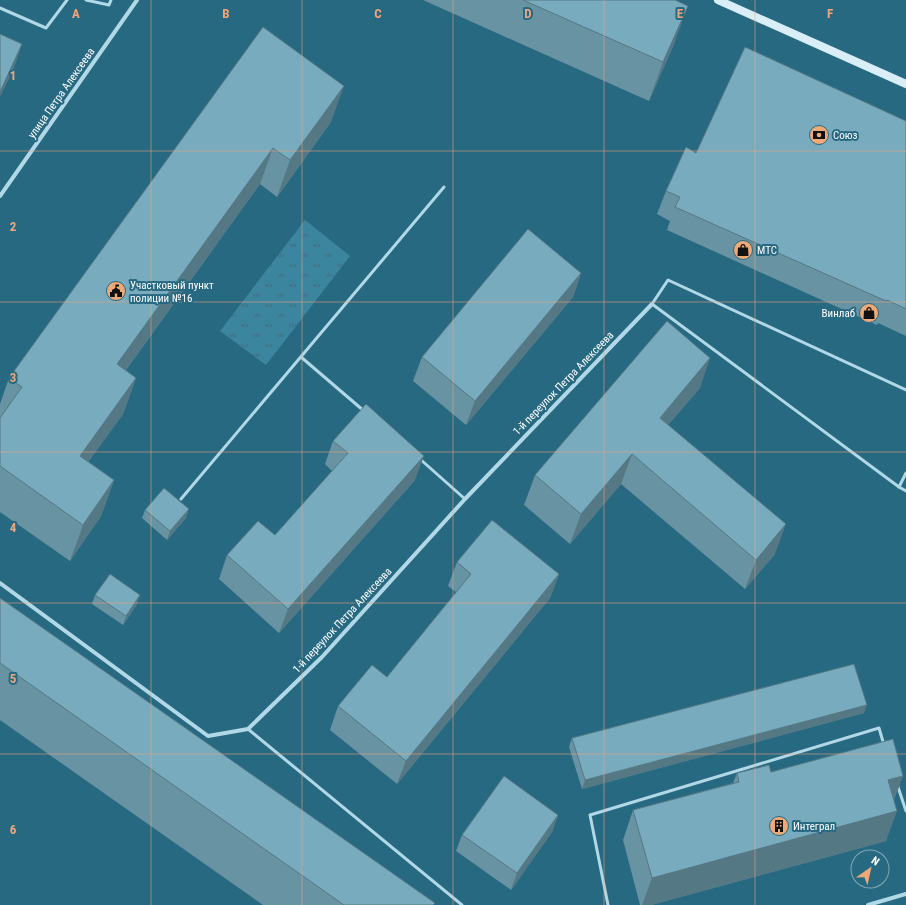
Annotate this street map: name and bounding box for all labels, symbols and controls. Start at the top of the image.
text: A [72,6,80,21]
text: B [222,6,230,21]
text: C [374,6,382,21]
text: D [524,6,532,21]
text: E [677,6,684,21]
text: F [827,6,833,21]
street label: улица Петра Алексеева [25,45,98,141]
text: 1 [10,68,16,83]
bank icon: Союз [808,124,830,146]
place label: Союз [833,129,858,142]
text: 2 [10,219,17,234]
shop icon: МТС [732,239,754,261]
place label: МТС [757,244,777,257]
place label: Участковый пункт полиции №16 [130,279,214,305]
public building icon: Участковый пункт полиции №16 [105,280,127,302]
shop icon: Винлаб [858,302,880,324]
place label: Винлаб [822,307,855,320]
street label: 1-й переулок Петра Алексеева [510,329,616,438]
text: 3 [10,370,16,385]
text: 4 [10,520,17,535]
street label: 1-й переулок Петра Алексеева [290,565,395,676]
text: 5 [10,671,17,686]
building icon: Интеграл [768,815,790,837]
place label: Интеграл [793,820,835,833]
text: 6 [10,822,17,837]
north arrow [850,849,890,889]
text: N [869,854,882,869]

